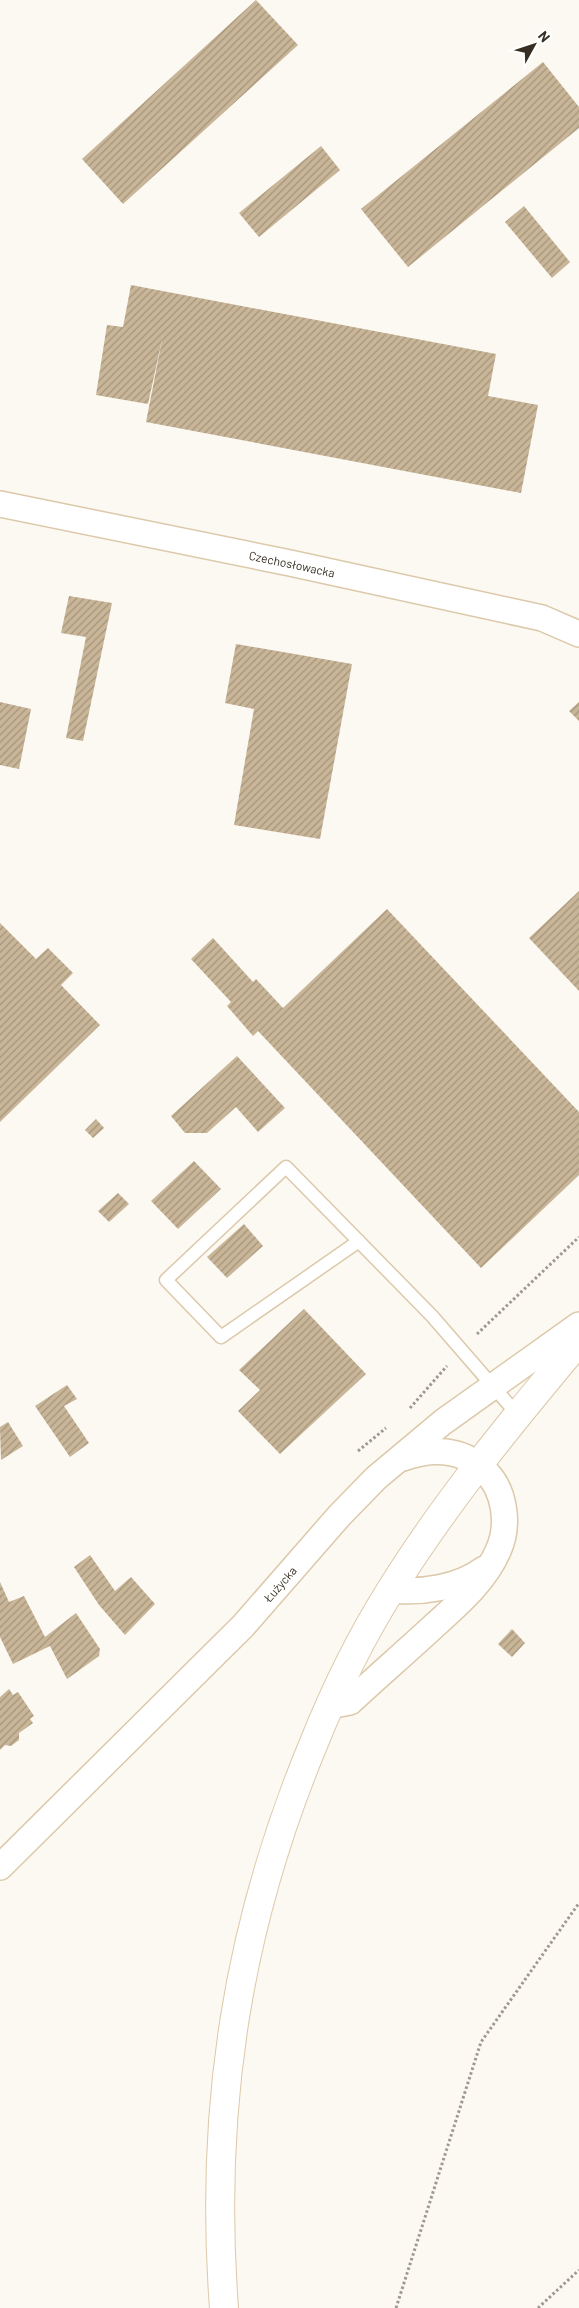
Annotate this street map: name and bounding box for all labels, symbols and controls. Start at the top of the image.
north arrow [509,20,559,70]
text: N [535,27,554,45]
street label: Czechosłowacka [248,548,336,580]
street label: Łużycka [260,1563,299,1605]

